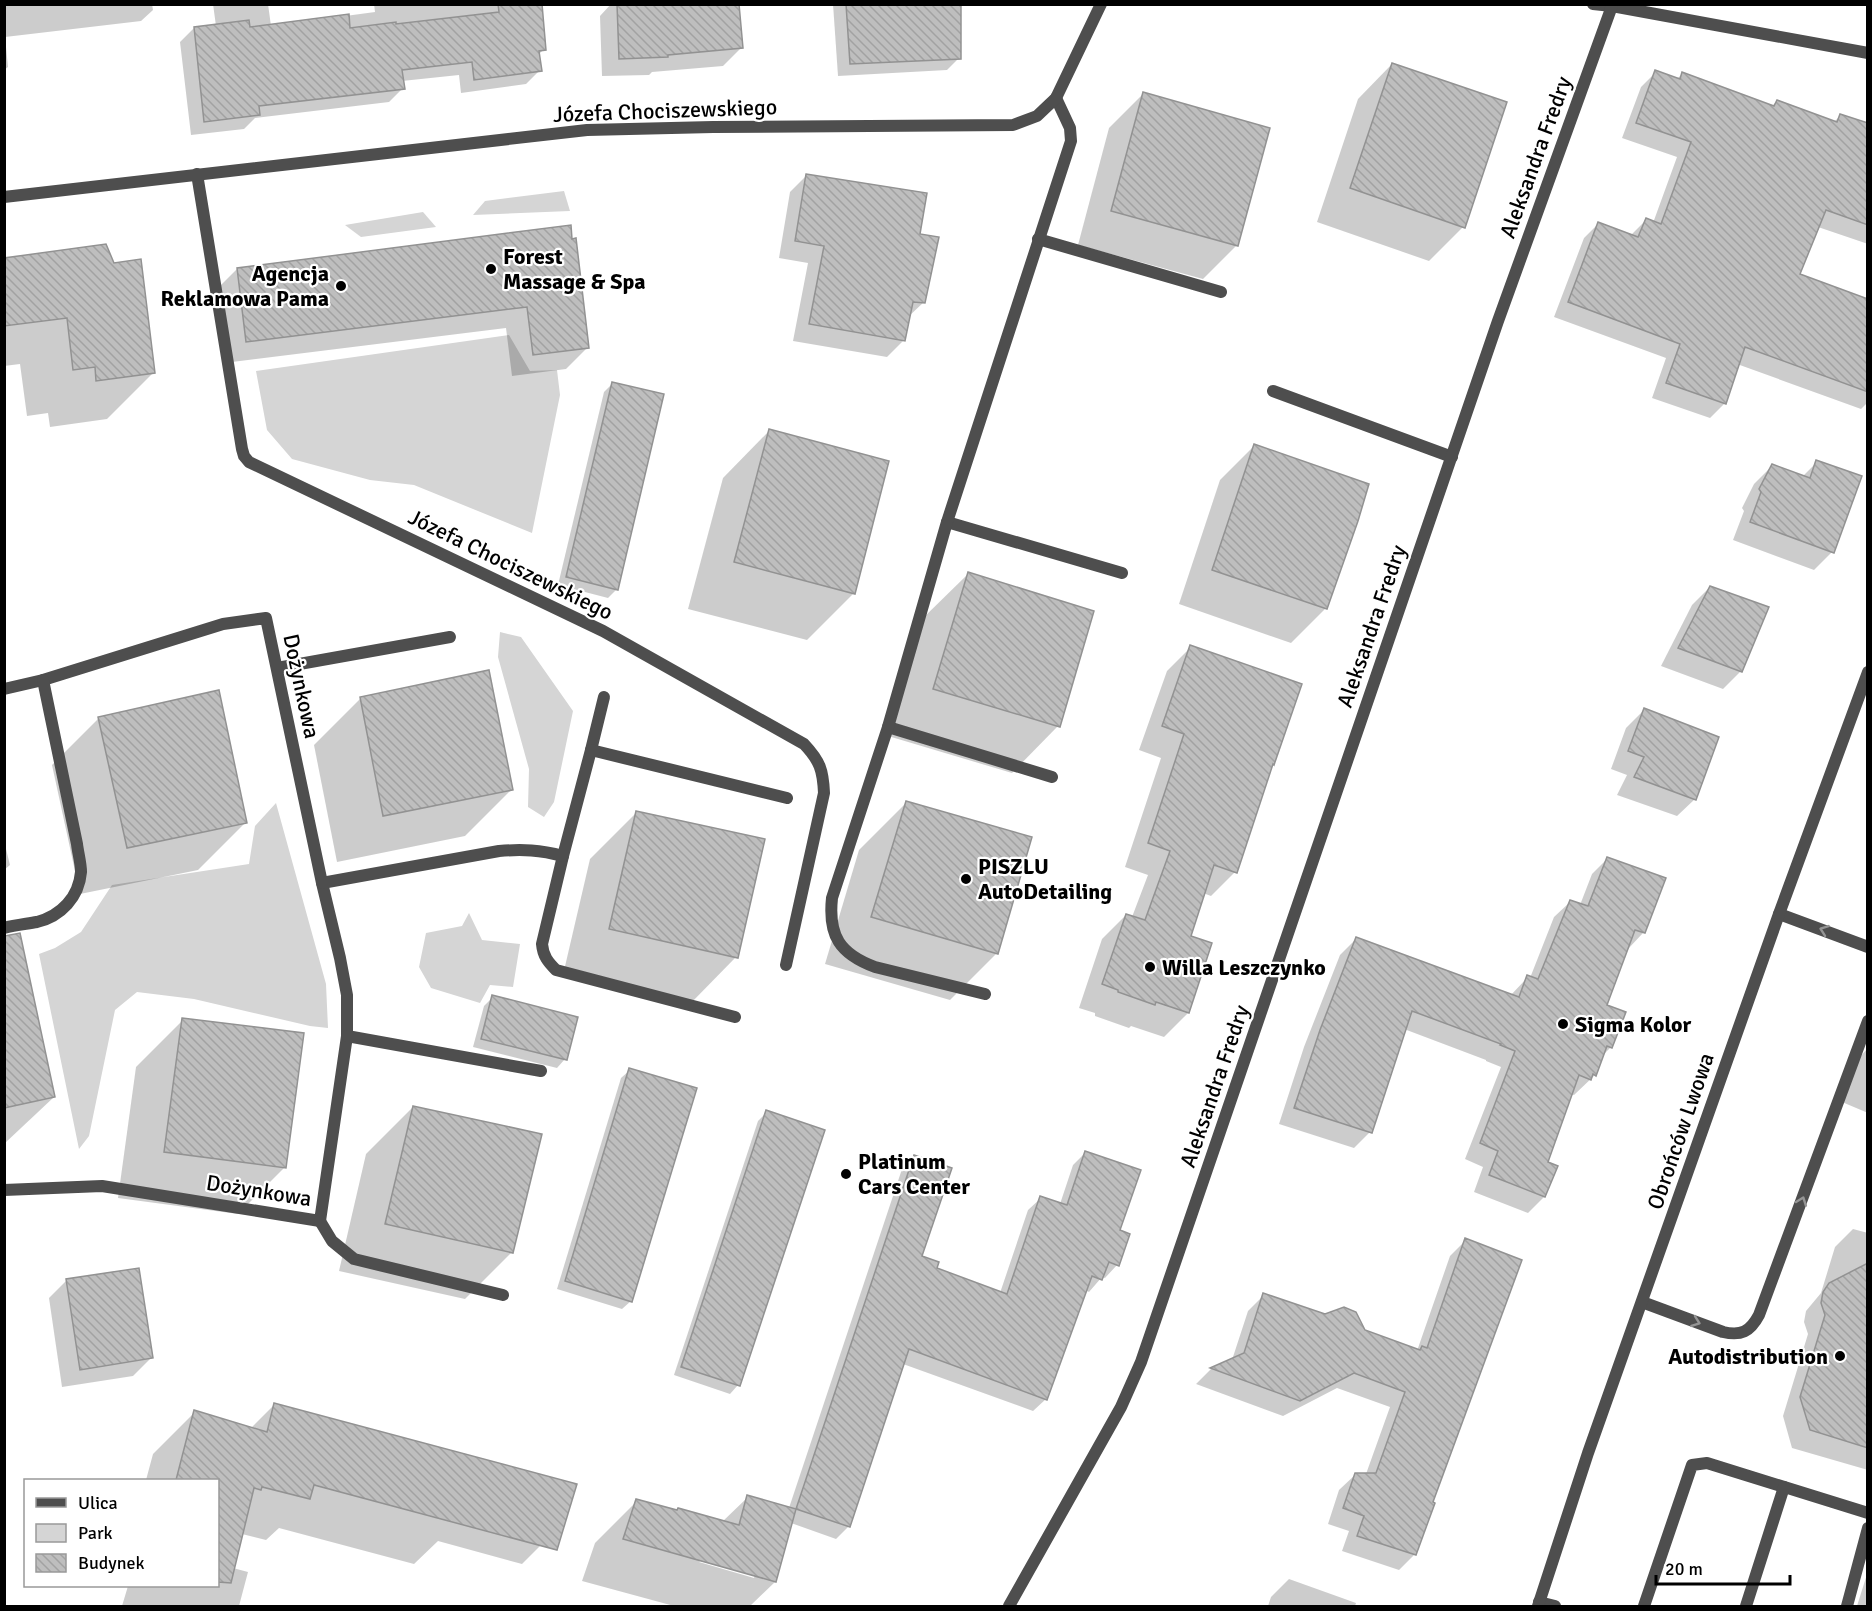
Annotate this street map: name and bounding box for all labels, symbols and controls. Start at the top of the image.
street label: Aleksandra Fredry [1494,72,1577,242]
street label: Józefa Chociszewskiego [552,93,778,128]
place label: Forest Massage & Spa [503,243,646,295]
place label: Agencja Reklamowa Pama [161,260,329,312]
marker: Forest Massage & Spa [484,262,498,276]
marker: Agencja Reklamowa Pama [334,279,348,293]
street label: Józefa Chociszewskiego [404,503,618,626]
street label: Aleksandra Fredry [1331,541,1412,711]
street label: Dożynkowa [277,631,326,741]
place label: PISZLU AutoDetailing [978,853,1112,905]
marker: PISZLU AutoDetailing [959,872,973,886]
one-way arrow [1819,925,1830,938]
place label: Willa Leszczynko [1162,954,1326,981]
marker: Willa Leszczynko [1143,960,1157,974]
street label: Aleksandra Fredry [1174,1001,1255,1171]
place label: Sigma Kolor [1575,1011,1692,1038]
marker: Sigma Kolor [1556,1017,1570,1031]
street label: Obrońców Lwowa [1641,1049,1720,1213]
place label: Platinum Cars Center [858,1148,970,1200]
marker: Platinum Cars Center [839,1167,853,1181]
street label: Dożynkowa [204,1169,313,1212]
one-way arrow [1794,1196,1807,1207]
one-way arrow [1691,1315,1701,1328]
place label: Autodistribution [1668,1343,1828,1370]
marker: Autodistribution [1833,1349,1847,1363]
legend [24,1479,219,1587]
text: Ulica [78,1492,118,1514]
text: Park [78,1522,113,1544]
scale bar [1656,1548,1790,1586]
text: Budynek [78,1552,145,1574]
text: 20 m [1665,1558,1703,1580]

